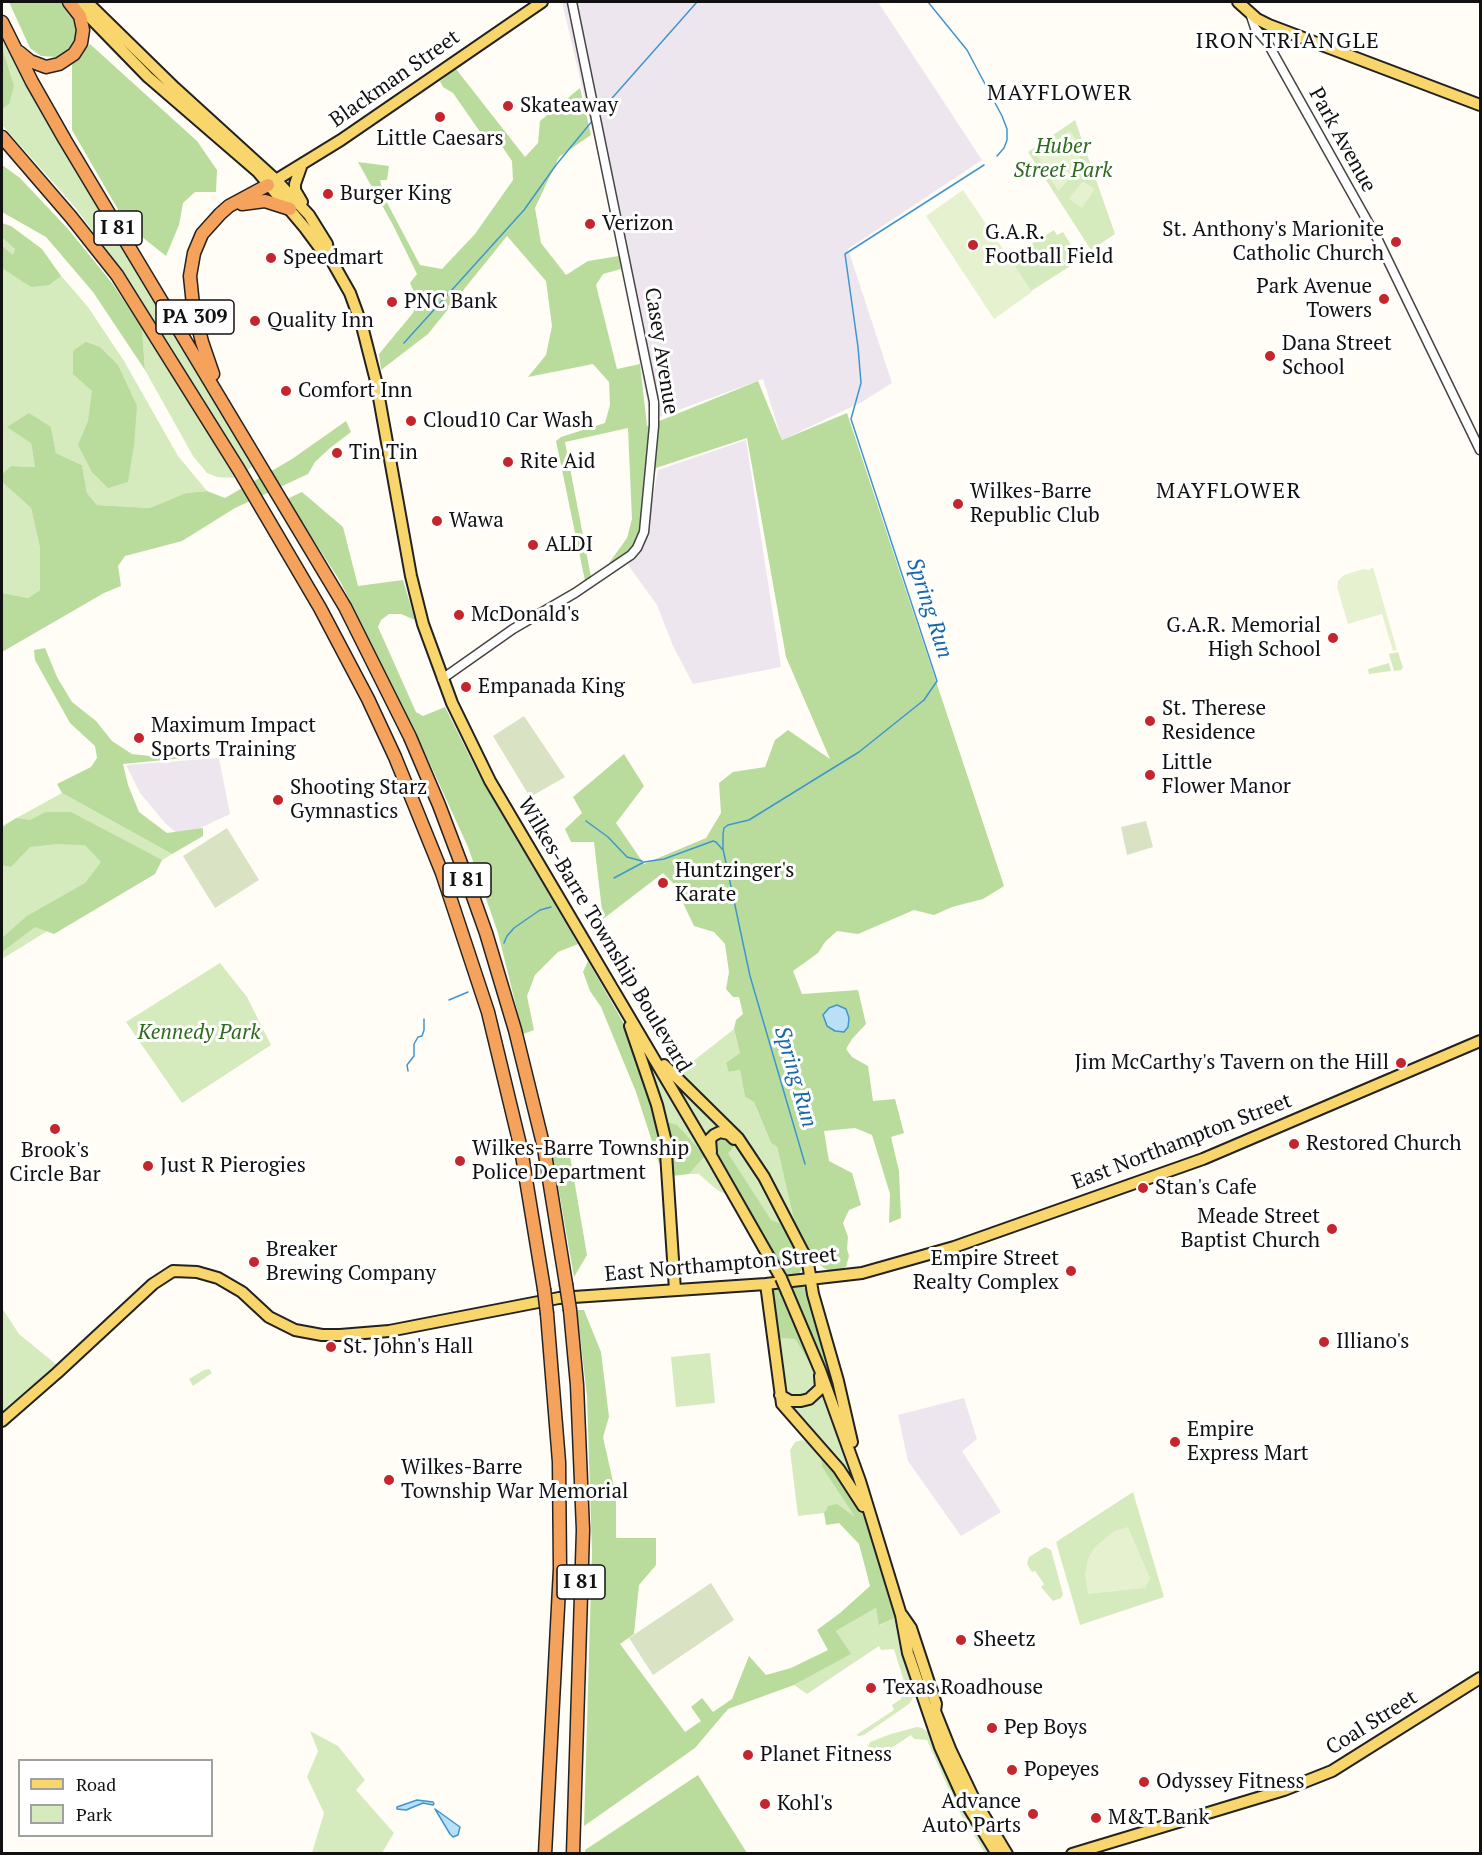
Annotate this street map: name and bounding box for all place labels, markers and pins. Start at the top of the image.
place label: Skateaway [520,93,618,119]
marker: Skateaway [501,99,515,113]
marker: Little Caesars [433,110,447,124]
place label: Little Caesars [377,126,503,152]
place label: Burger King [340,181,451,207]
marker: Burger King [321,187,335,201]
place label: Verizon [602,211,673,237]
marker: Verizon [583,217,597,231]
place label: St. Anthony's Marionite Catholic Church [1162,217,1384,267]
place label: G.A.R. Football Field [985,220,1113,270]
marker: St. Anthony's Marionite Catholic Church [1389,235,1403,249]
marker: G.A.R. Football Field [966,238,980,252]
place label: Speedmart [283,245,384,271]
marker: Speedmart [264,251,278,265]
place label: Park Avenue Towers [1256,274,1372,324]
place label: PNC Bank [404,289,497,315]
marker: Park Avenue Towers [1377,292,1391,306]
marker: PNC Bank [385,295,399,309]
place label: Quality Inn [267,308,374,334]
marker: Quality Inn [248,314,262,328]
place label: Dana Street School [1282,331,1392,381]
marker: Dana Street School [1263,349,1277,363]
place label: Comfort Inn [298,378,412,404]
marker: Comfort Inn [279,384,293,398]
place label: Cloud10 Car Wash [423,408,593,434]
marker: Cloud10 Car Wash [404,414,418,428]
place label: Tin Tin [349,440,418,466]
marker: Tin Tin [330,446,344,460]
place label: Rite Aid [520,449,595,475]
marker: Rite Aid [501,455,515,469]
place label: Wilkes-Barre Republic Club [970,479,1100,529]
marker: Wilkes-Barre Republic Club [951,497,965,511]
place label: Wawa [449,508,504,534]
marker: Wawa [430,514,444,528]
place label: ALDI [545,532,593,558]
marker: ALDI [526,538,540,552]
place label: McDonald's [471,602,580,628]
marker: McDonald's [452,608,466,622]
place label: G.A.R. Memorial High School [1166,613,1321,663]
marker: G.A.R. Memorial High School [1326,631,1340,645]
place label: Empanada King [478,674,625,700]
marker: Empanada King [459,680,473,694]
place label: St. Therese Residence [1162,696,1266,746]
place label: Maximum Impact Sports Training [151,713,316,763]
marker: St. Therese Residence [1143,714,1157,728]
marker: Maximum Impact Sports Training [132,731,146,745]
place label: Little Flower Manor [1162,750,1291,800]
marker: Little Flower Manor [1143,768,1157,782]
place label: Shooting Starz Gymnastics [290,775,427,825]
marker: Shooting Starz Gymnastics [271,793,285,807]
place label: Huntzinger's Karate [675,858,794,908]
marker: Huntzinger's Karate [656,876,670,890]
place label: Jim McCarthy's Tavern on the Hill [1074,1050,1389,1076]
marker: Jim McCarthy's Tavern on the Hill [1394,1056,1408,1070]
marker: Brook's Circle Bar [48,1122,62,1136]
place label: Restored Church [1306,1131,1462,1157]
place label: Wilkes-Barre Township Police Department [472,1136,689,1186]
marker: Restored Church [1287,1137,1301,1151]
place label: Brook's Circle Bar [9,1138,101,1188]
place label: Just R Pierogies [160,1153,306,1179]
marker: Wilkes-Barre Township Police Department [453,1154,467,1168]
marker: Just R Pierogies [141,1159,155,1173]
place label: Stan's Cafe [1155,1175,1257,1201]
marker: Stan's Cafe [1136,1181,1150,1195]
place label: Meade Street Baptist Church [1181,1204,1320,1254]
marker: Meade Street Baptist Church [1325,1222,1339,1236]
place label: Breaker Brewing Company [266,1237,436,1287]
place label: Empire Street Realty Complex [913,1246,1059,1296]
marker: Breaker Brewing Company [247,1255,261,1269]
marker: Empire Street Realty Complex [1064,1264,1078,1278]
place label: Illiano's [1336,1329,1409,1355]
place label: St. John's Hall [343,1334,473,1360]
marker: Illiano's [1317,1335,1331,1349]
marker: St. John's Hall [324,1340,338,1354]
place label: Empire Express Mart [1187,1417,1309,1467]
marker: Empire Express Mart [1168,1435,1182,1449]
place label: Wilkes-Barre Township War Memorial [401,1455,628,1505]
marker: Wilkes-Barre Township War Memorial [382,1473,396,1487]
place label: Sheetz [973,1627,1036,1653]
marker: Sheetz [954,1633,968,1647]
place label: Texas Roadhouse [883,1675,1043,1701]
marker: Texas Roadhouse [864,1681,878,1695]
place label: Pep Boys [1004,1715,1087,1741]
marker: Pep Boys [985,1721,999,1735]
place label: Planet Fitness [760,1742,892,1768]
marker: Planet Fitness [741,1748,755,1762]
place label: Popeyes [1024,1757,1099,1783]
marker: Popeyes [1005,1763,1019,1777]
place label: Odyssey Fitness [1156,1769,1305,1795]
marker: Odyssey Fitness [1137,1775,1151,1789]
place label: Advance Auto Parts [922,1789,1021,1839]
place label: Kohl's [777,1791,833,1817]
marker: Kohl's [758,1797,772,1811]
place label: M&T Bank [1108,1805,1209,1831]
marker: Advance Auto Parts [1026,1807,1040,1821]
marker: M&T Bank [1089,1811,1103,1825]

